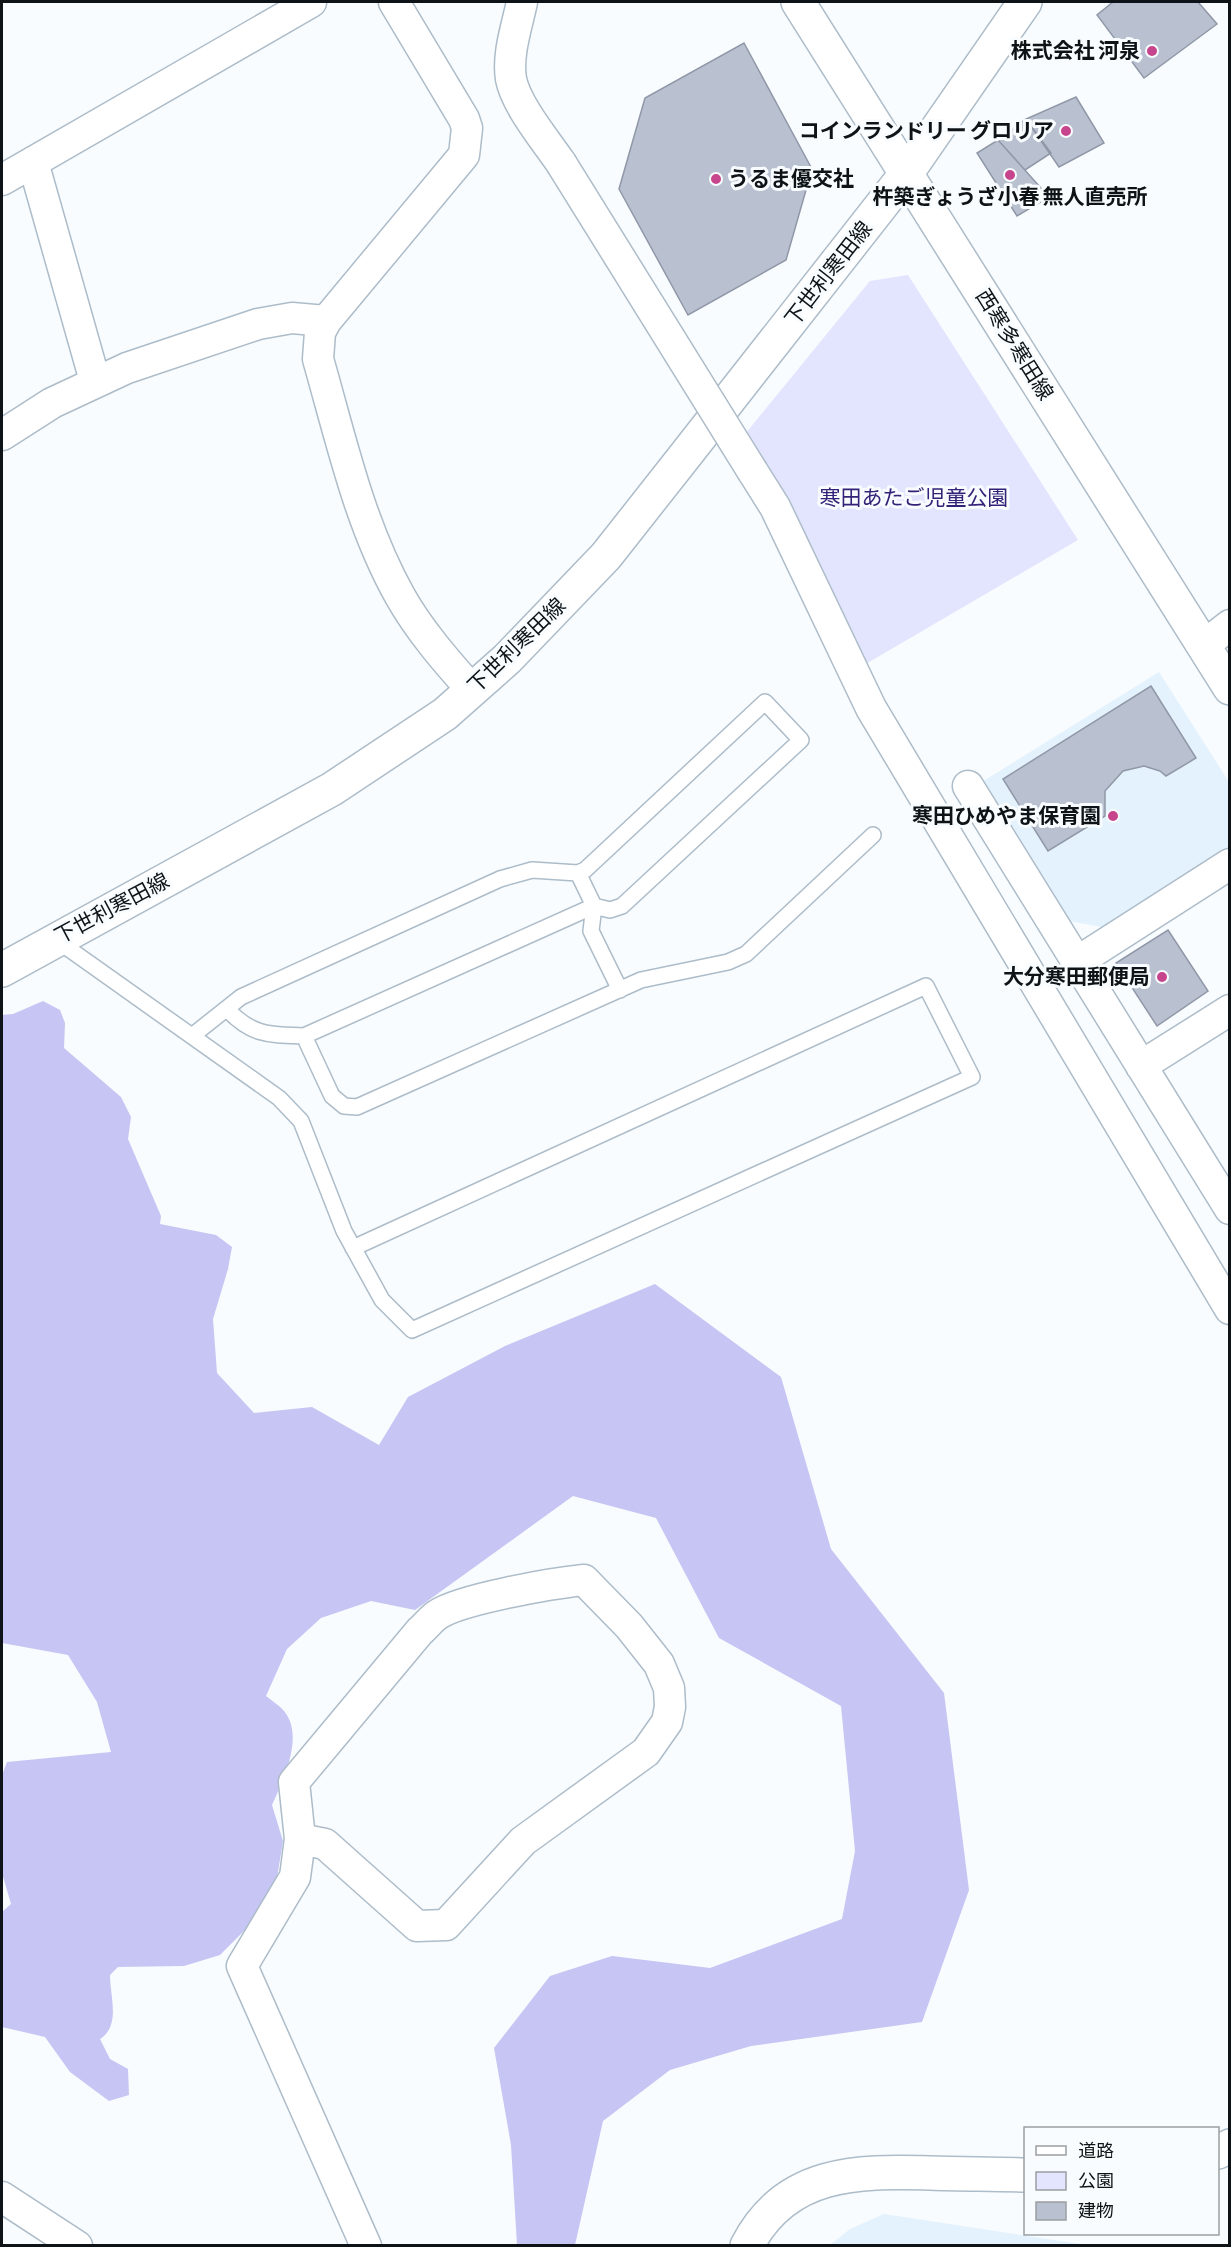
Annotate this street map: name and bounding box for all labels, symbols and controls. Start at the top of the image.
place label: 株式会社 河泉 [1011,39,1140,62]
marker: 株式会社 河泉 [1145,44,1159,58]
place label: コインランドリー グロリア [799,120,1054,142]
marker: コインランドリー グロリア [1059,124,1073,138]
place label: うるま優交社 [728,167,854,190]
marker: 杵築ぎょうざ小春 無人直売所 [1003,168,1017,182]
marker: うるま優交社 [709,172,723,186]
place label: 杵築ぎょうざ小春 無人直売所 [872,185,1148,208]
street label: 下世利寒田線 [781,217,876,330]
street label: 西寒多寒田線 [972,285,1057,404]
park label: 寒田あたご児童公園 [820,487,1009,509]
street label: 下世利寒田線 [464,594,570,697]
place label: 寒田ひめやま保育園 [912,805,1101,827]
marker: 寒田ひめやま保育園 [1106,809,1120,823]
street label: 下世利寒田線 [51,869,173,948]
place label: 大分寒田郵便局 [1003,966,1150,988]
marker: 大分寒田郵便局 [1155,970,1169,984]
legend [1024,2127,1219,2235]
text: 道路 [1078,2141,1114,2161]
text: 公園 [1078,2172,1114,2191]
text: 建物 [1078,2201,1114,2221]

